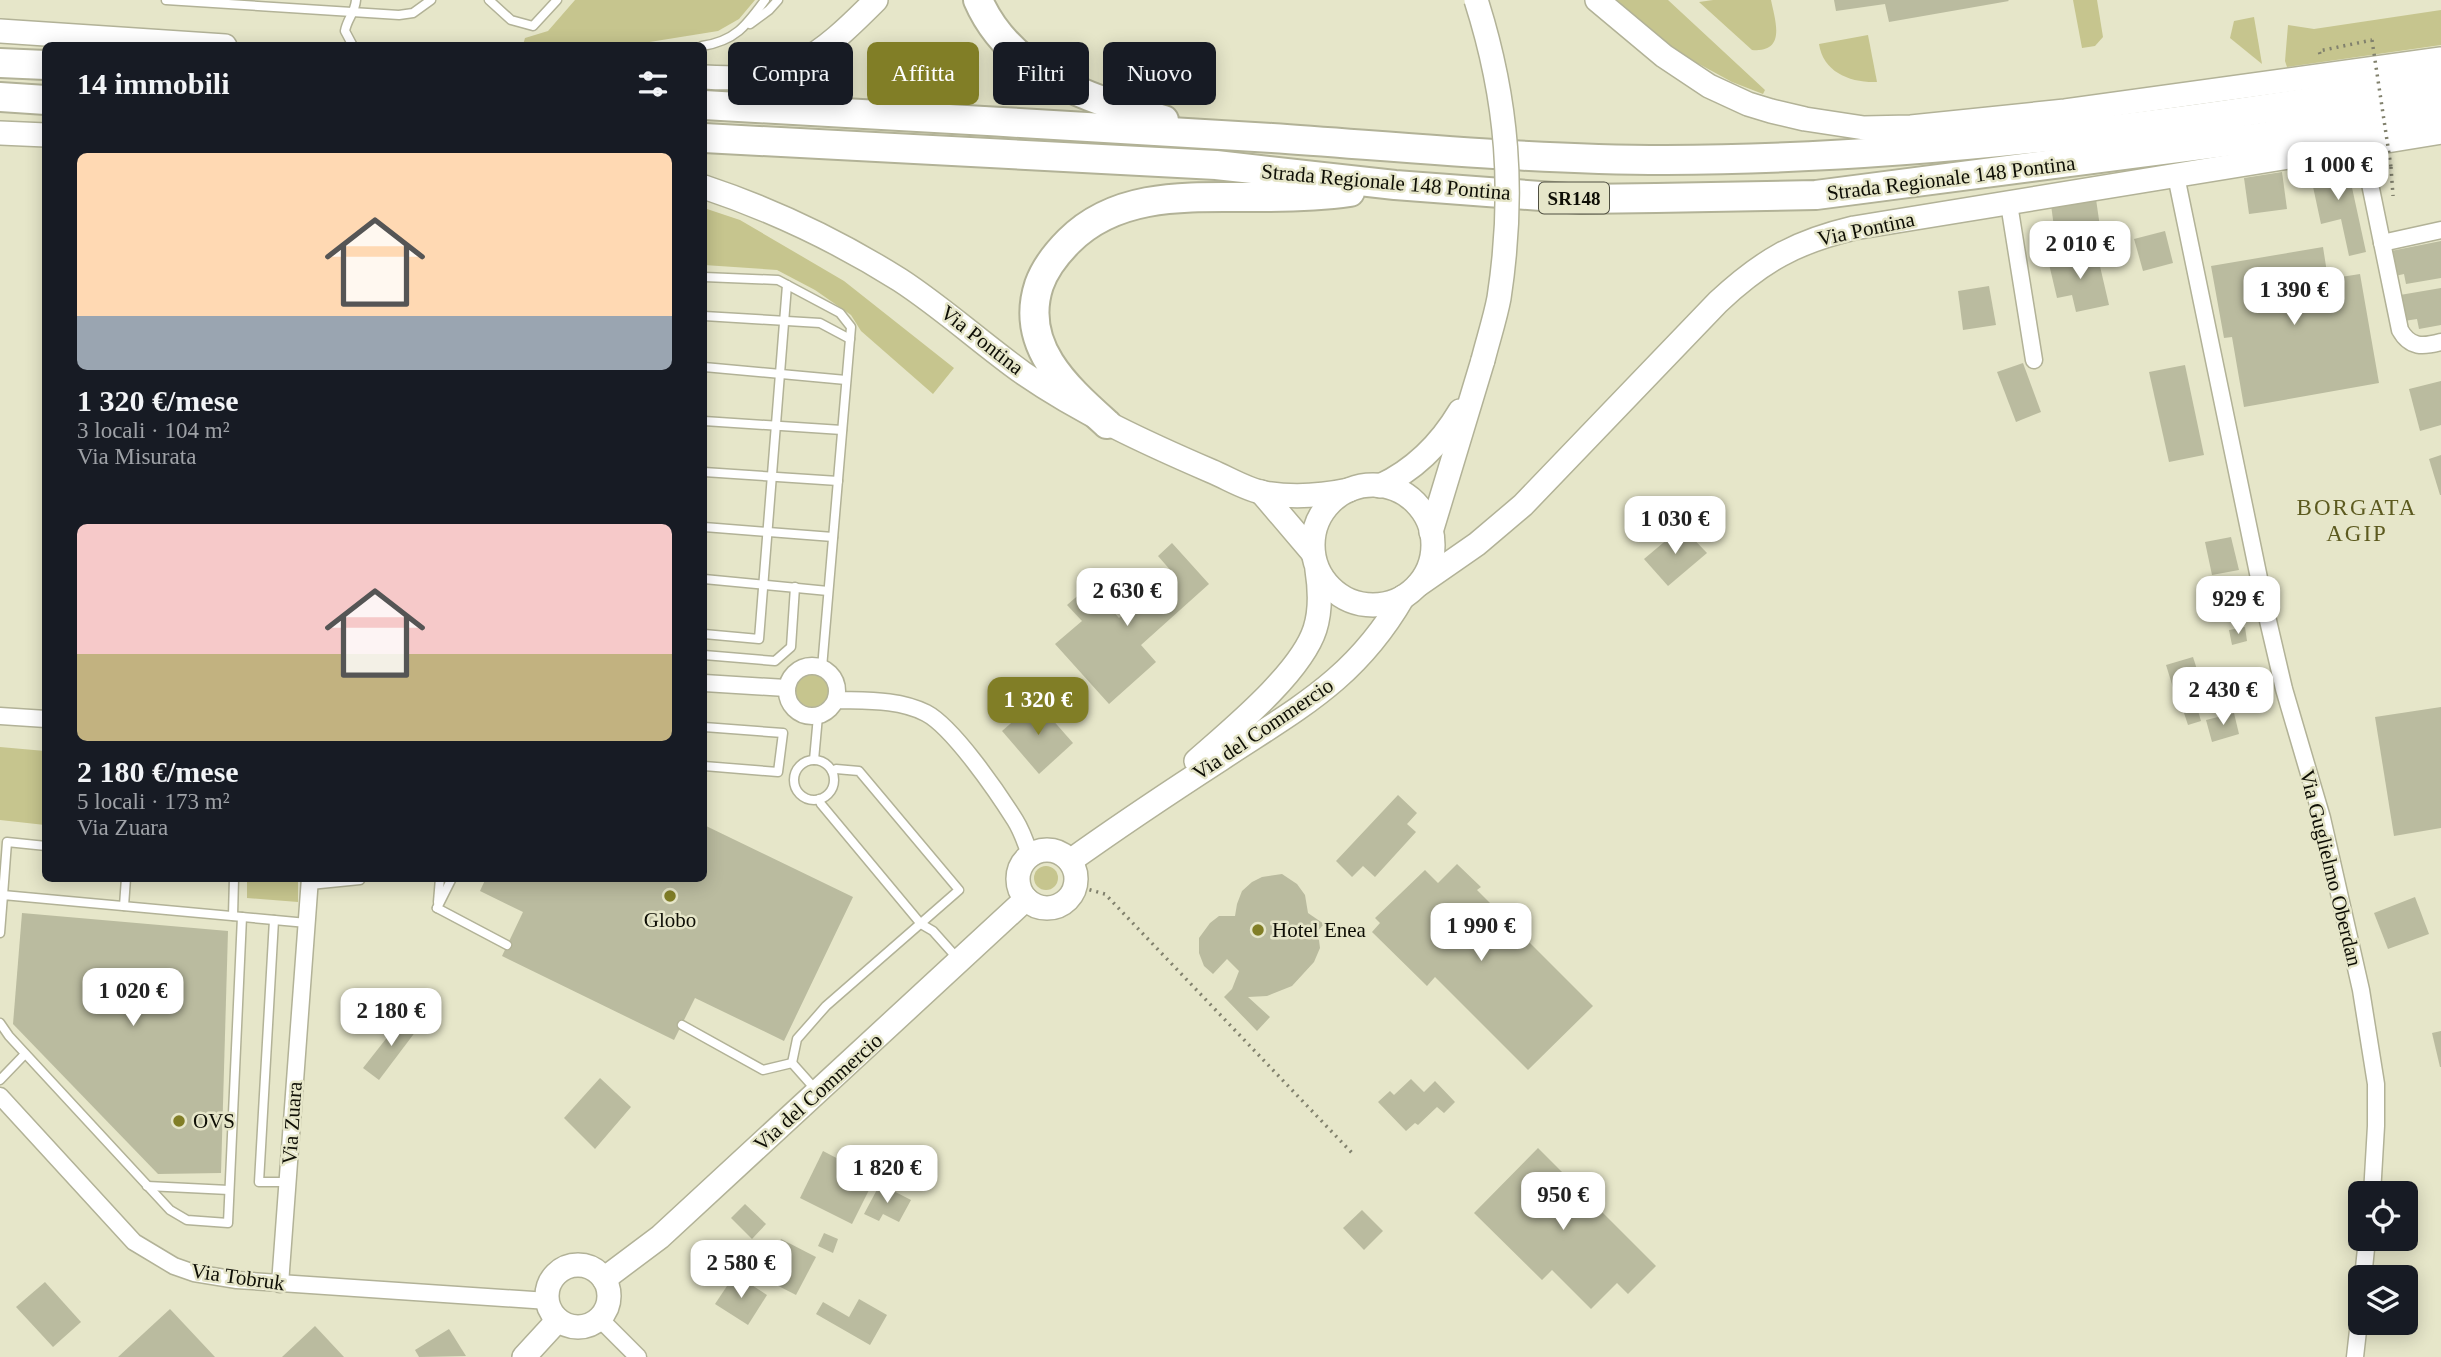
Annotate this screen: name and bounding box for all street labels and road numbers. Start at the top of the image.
street label: Strada Regionale 148 Pontina [1825,151,2077,205]
street label: Strada Regionale 148 Pontina [1260,159,1512,205]
road number: SR148 [1539,182,1609,214]
street label: Via Pontina [1815,207,1917,251]
street label: Via Pontina [936,300,1029,380]
street label: Via del Commercio [1188,673,1338,785]
street label: Via Guglielmo Oberdan [2295,767,2367,969]
street label: Via del Commercio [749,1028,887,1156]
street label: Via Zuara [277,1080,307,1165]
street label: Via Tobruk [190,1259,287,1296]

